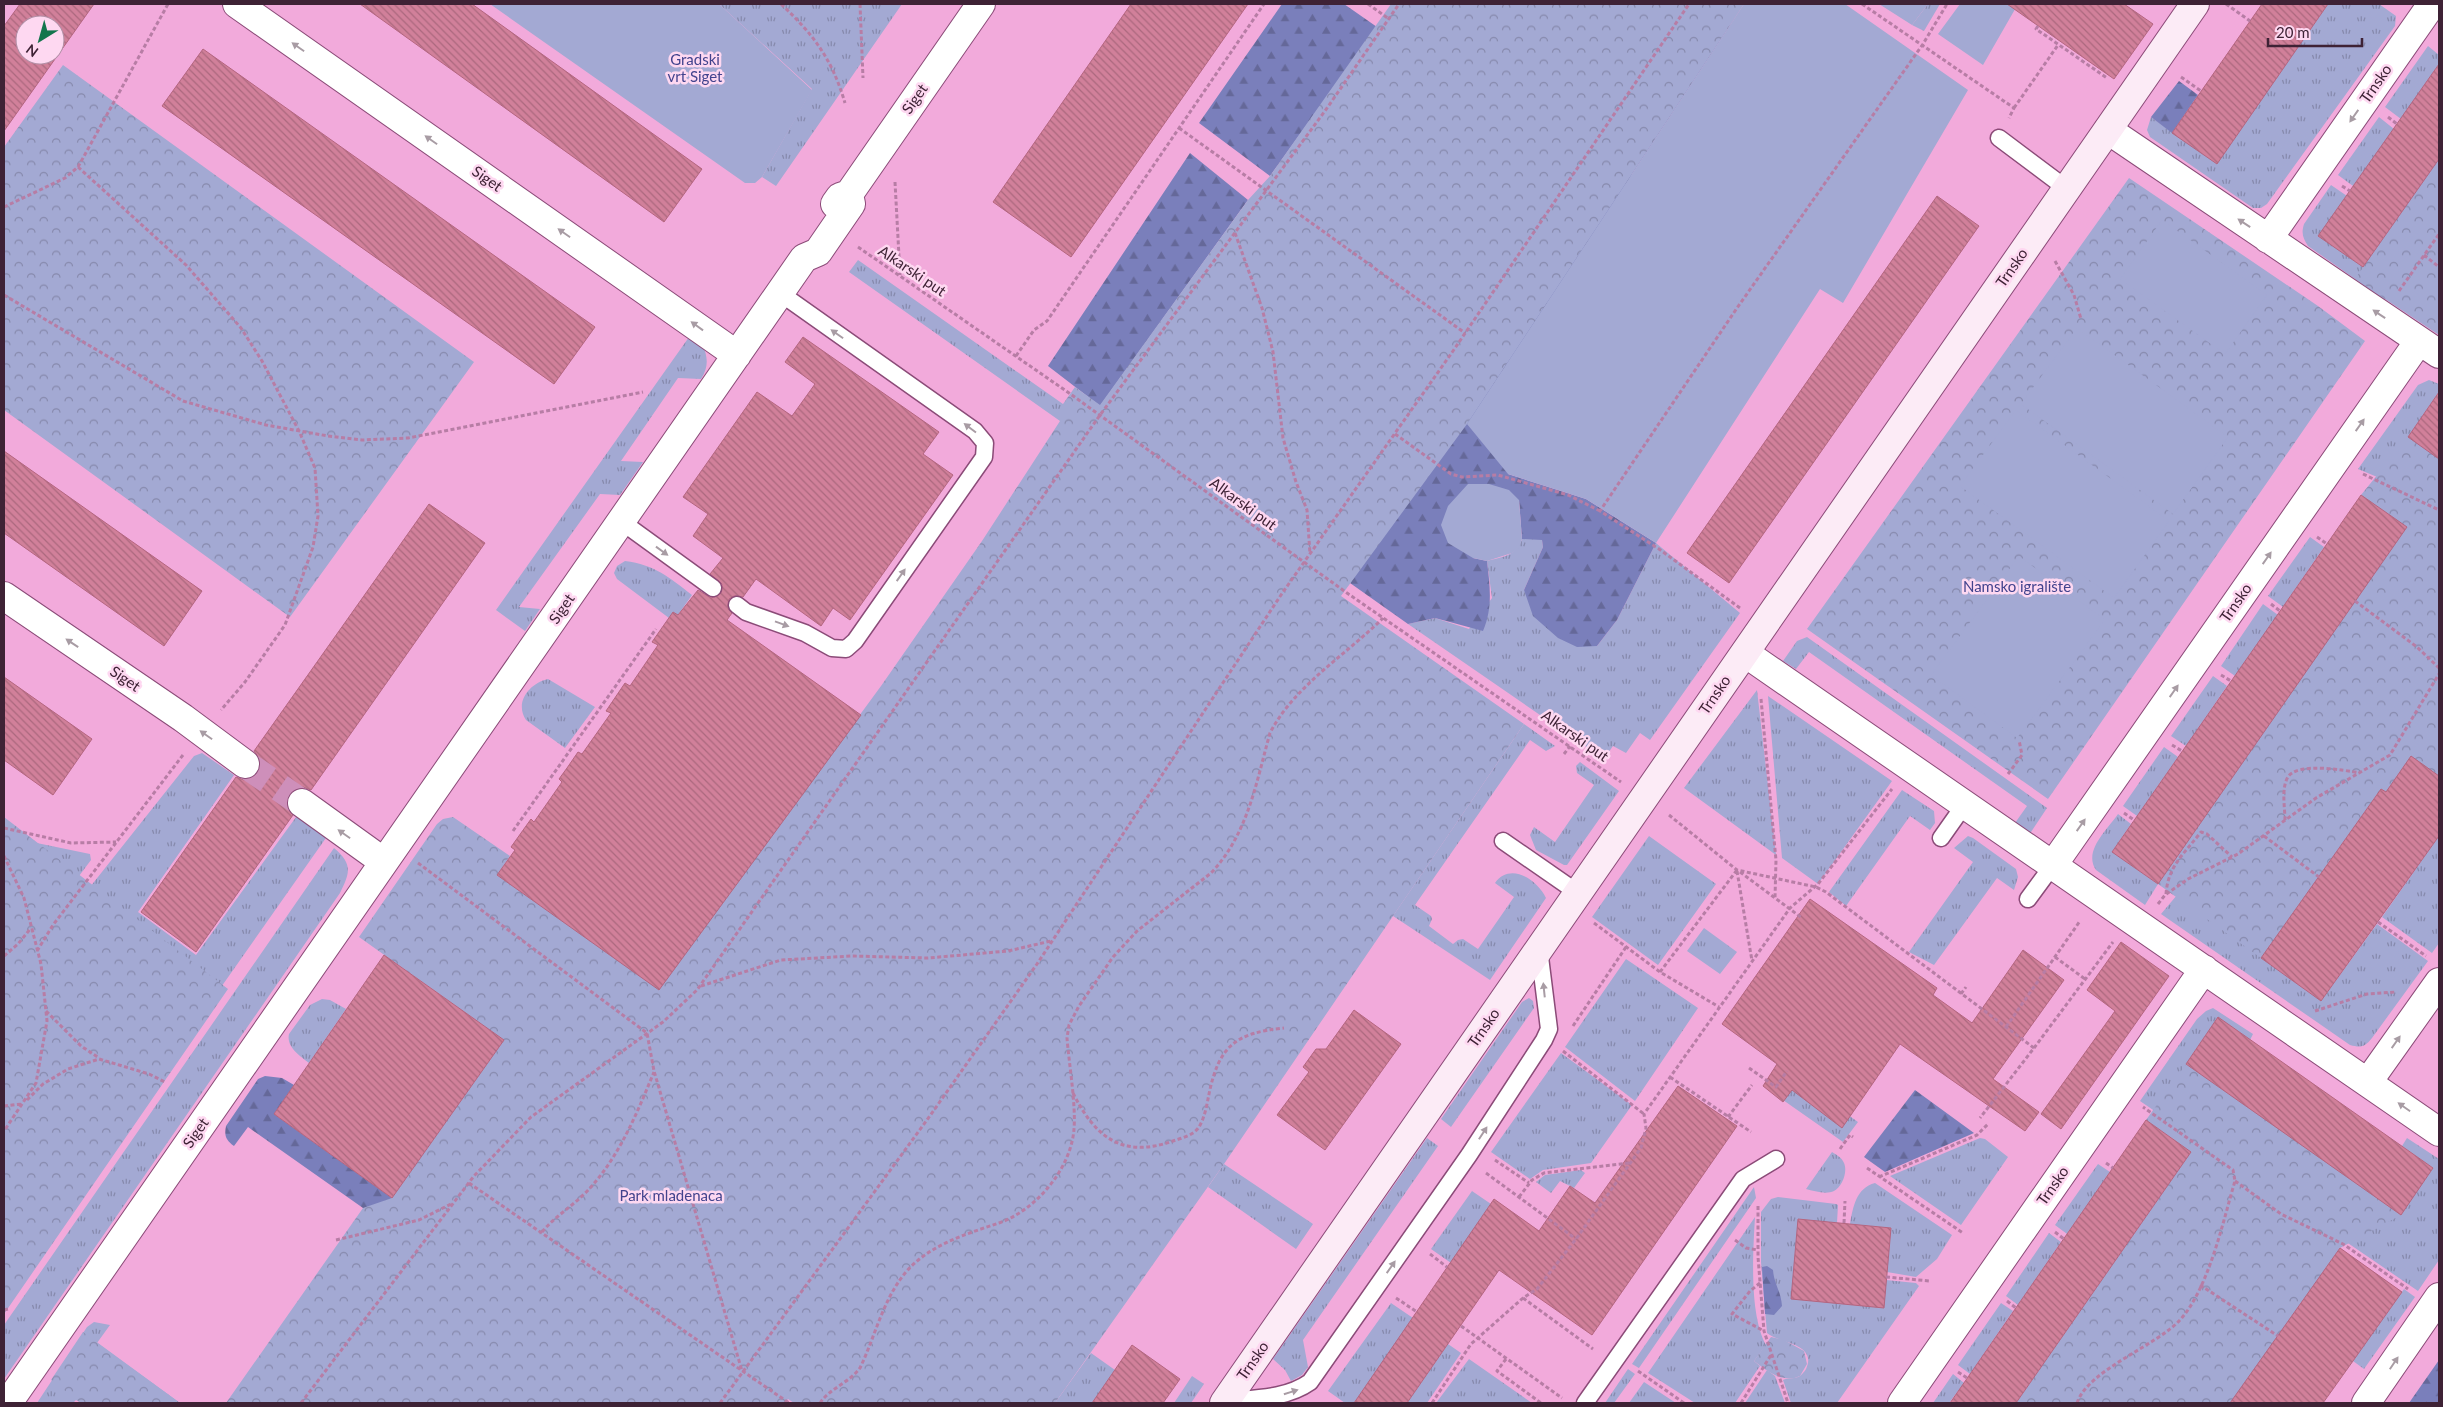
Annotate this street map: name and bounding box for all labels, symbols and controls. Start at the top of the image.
north arrow [15,15,65,65]
scale bar [2268,15,2362,47]
text: 20 m [2276,23,2310,41]
text: N [22,41,41,61]
one-way arrow [291,42,305,52]
park label: Gradski vrt Siget [667,50,723,85]
street label: Trnsko [2355,61,2395,106]
street label: Siget [897,79,931,117]
one-way arrow [2349,109,2359,122]
one-way arrow [424,135,438,145]
street label: Siget [469,161,507,195]
one-way arrow [2238,218,2251,227]
one-way arrow [557,228,571,238]
street label: Alkarski put [875,241,950,300]
street label: Trnsko [1991,245,2031,290]
one-way arrow [2372,309,2386,319]
one-way arrow [690,321,704,331]
one-way arrow [831,329,844,339]
one-way arrow [2355,418,2365,432]
one-way arrow [964,422,977,433]
street label: Alkarski put [1207,473,1281,534]
one-way arrow [655,546,669,556]
one-way arrow [2262,552,2272,565]
one-way arrow [896,568,906,582]
park label: Namsko igralište [1963,577,2071,595]
street label: Trnsko [2215,580,2255,625]
street label: Siget [545,589,578,627]
one-way arrow [774,621,789,628]
one-way arrow [66,638,79,648]
street label: Siget [107,662,145,695]
street label: Trnsko [1695,671,1734,717]
one-way arrow [2169,685,2179,698]
street label: Alkarski put [1539,705,1613,765]
one-way arrow [199,730,213,740]
one-way arrow [2076,818,2086,831]
one-way arrow [337,829,351,839]
one-way arrow [1540,982,1548,998]
street label: Trnsko [1463,1005,1503,1050]
one-way arrow [2391,1036,2401,1049]
one-way arrow [2397,1102,2411,1112]
street label: Siget [178,1113,212,1151]
one-way arrow [1478,1126,1488,1140]
street label: Trnsko [2032,1163,2072,1208]
park label: Park mladenaca [619,1186,723,1204]
one-way arrow [1386,1260,1396,1274]
street label: Trnsko [1232,1338,1272,1383]
one-way arrow [2389,1356,2399,1370]
one-way arrow [1284,1387,1299,1395]

